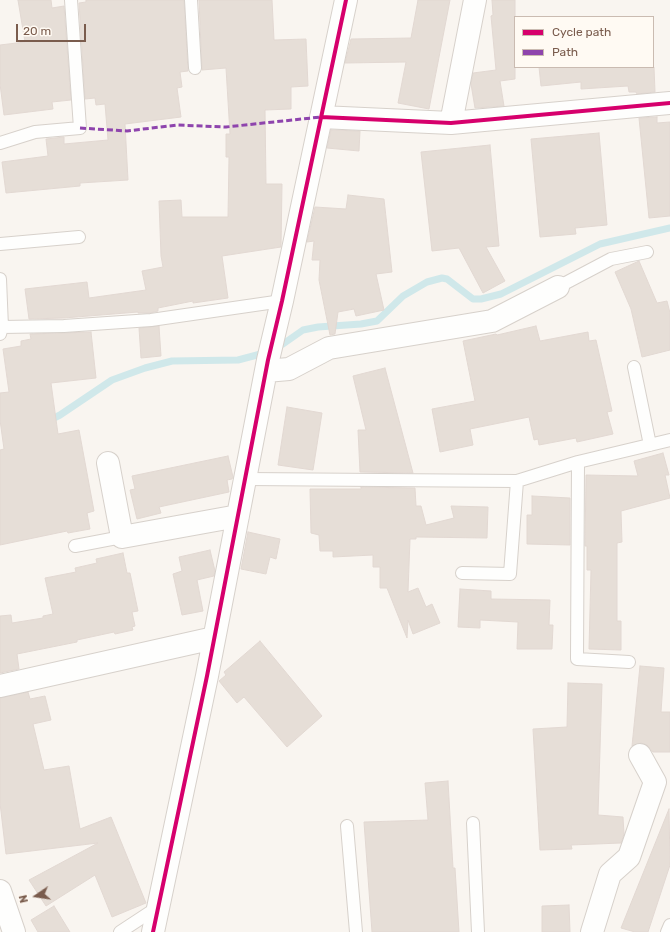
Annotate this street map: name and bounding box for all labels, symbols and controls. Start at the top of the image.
scale bar [18,16,88,42]
legend [514,16,654,68]
text: 20 m [23,24,51,38]
text: Cycle path [552,25,611,39]
text: Path [552,45,578,59]
north arrow [16,876,56,916]
text: N [17,893,31,904]

